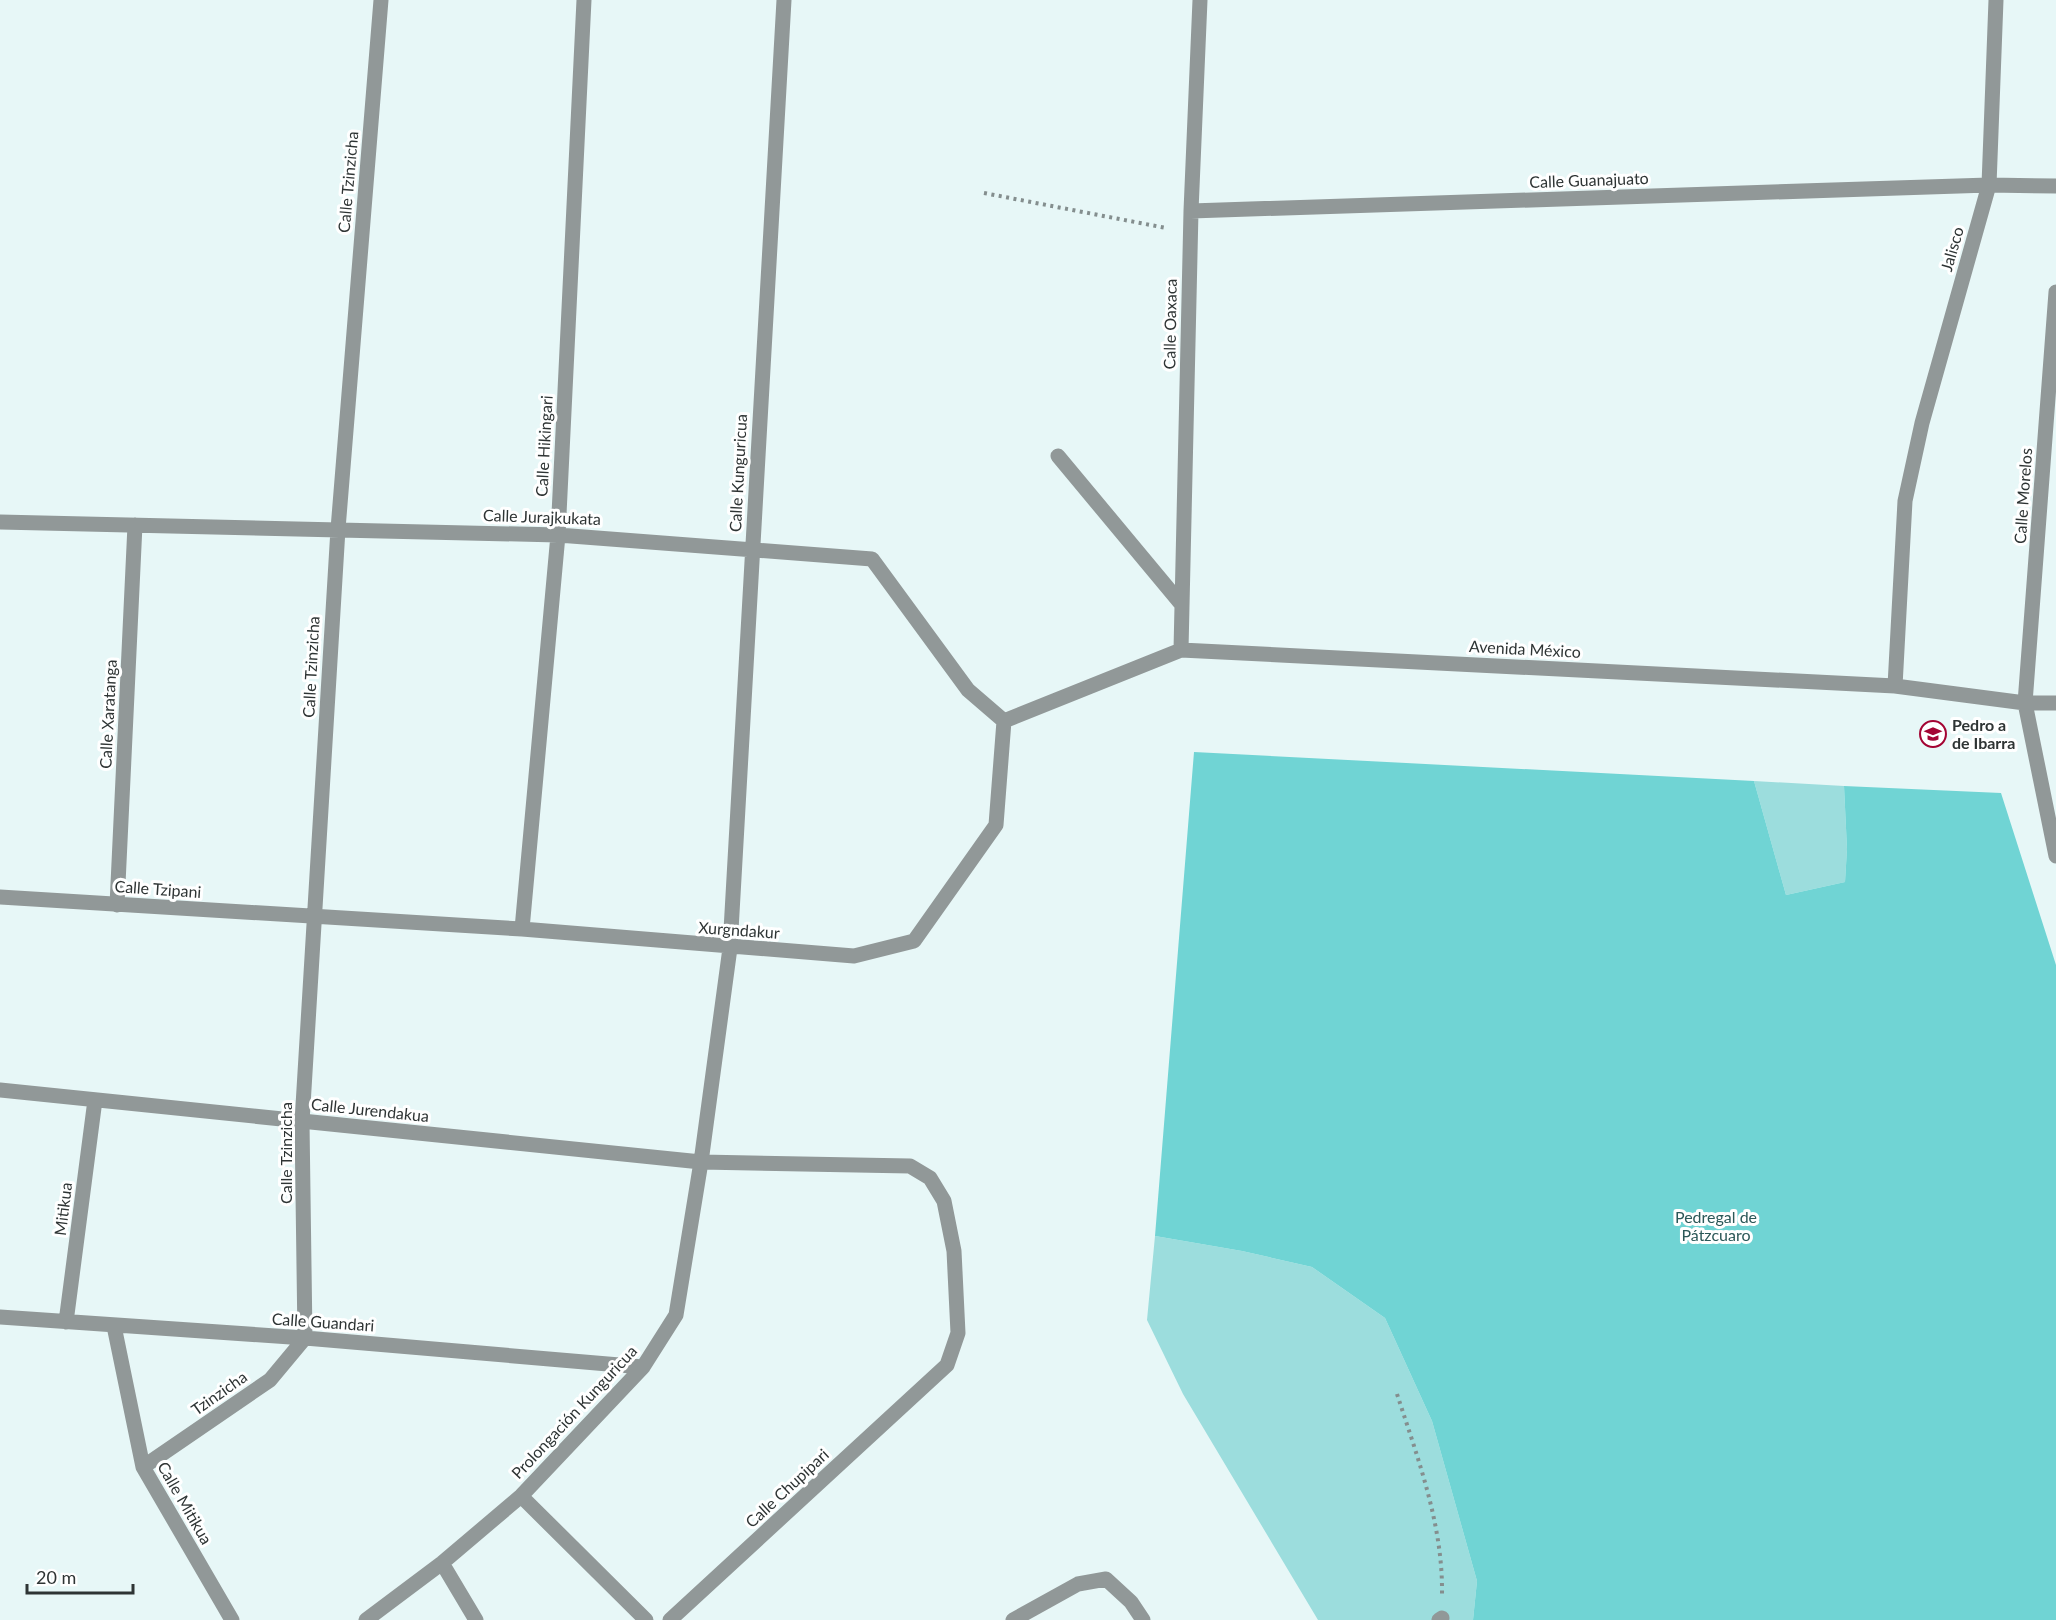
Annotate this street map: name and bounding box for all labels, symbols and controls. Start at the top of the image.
street label: Calle Tzinzicha [334,130,361,233]
street label: Calle Guanajuato [1529,168,1649,191]
street label: Jalisco [1936,224,1967,273]
street label: Calle Oaxaca [1159,278,1180,370]
street label: Calle Hikingari [531,395,556,497]
street label: Calle Kunguricua [725,413,750,532]
street label: Calle Morelos [2010,447,2035,545]
street label: Calle Jurajkukata [483,505,601,528]
street label: Calle Tzinzicha [298,616,323,718]
street label: Avenida México [1469,636,1581,661]
street label: Calle Xaratanga [95,659,120,769]
place label: Pedro a de Ibarra [1952,715,2015,752]
school or university icon: Pedro a de Ibarra [1918,719,1948,749]
street label: Calle Tzipani [114,876,202,901]
street label: Xurgndakur [698,917,781,942]
street label: Calle Jurendakua [310,1094,430,1125]
street label: Calle Tzinzicha [276,1102,295,1204]
street label: Mitikua [50,1181,75,1237]
park label: Pedregal de Pátzcuaro [1675,1207,1757,1244]
street label: Calle Guandari [271,1308,375,1335]
street label: Prolongación Kunguricua [507,1341,640,1482]
street label: Tzinzicha [187,1367,250,1419]
street label: Calle Chupipari [741,1444,832,1531]
street label: Calle Mitikua [154,1458,217,1547]
scale bar [27,1557,134,1595]
text: 20 m [36,1566,76,1588]

